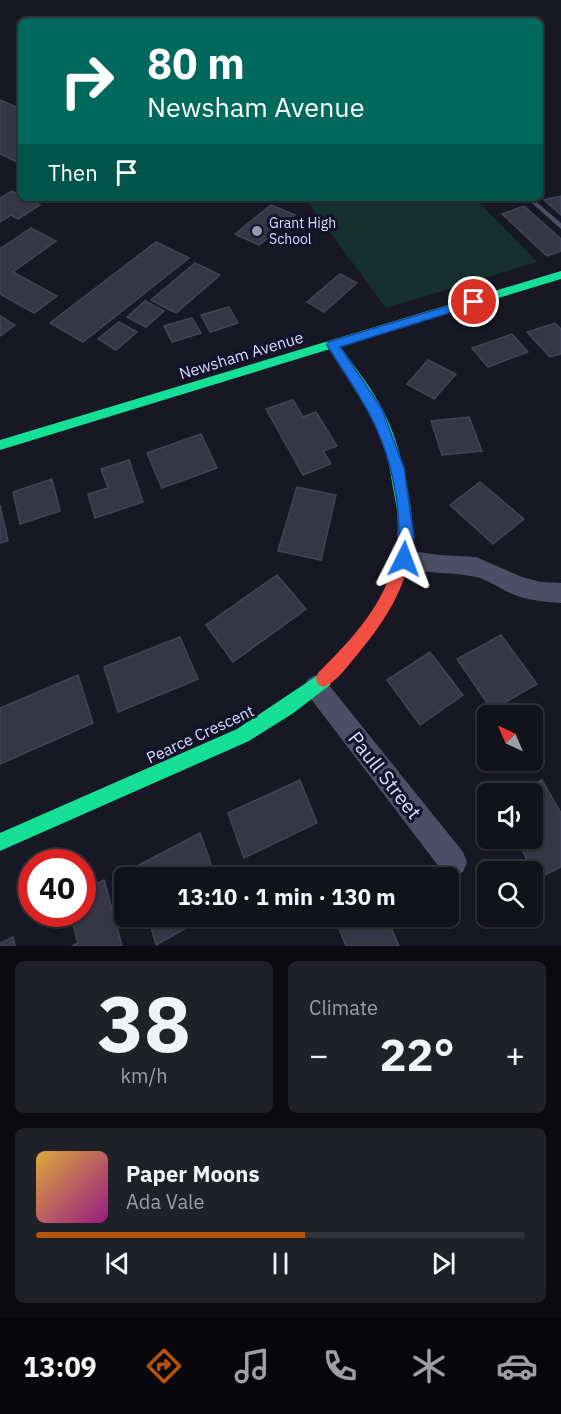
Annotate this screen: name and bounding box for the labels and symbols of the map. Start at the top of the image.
place label: Grant High School [269,214,336,248]
marker: Grant High School [250,224,264,238]
pin [448,276,499,327]
street label: Newsham Avenue [176,327,306,383]
position arrow [372,527,436,591]
street label: Pearce Crescent [143,700,257,768]
north arrow [477,705,543,771]
street label: Paull Street [342,726,428,824]
speed limit sign: 40 [18,849,96,927]

